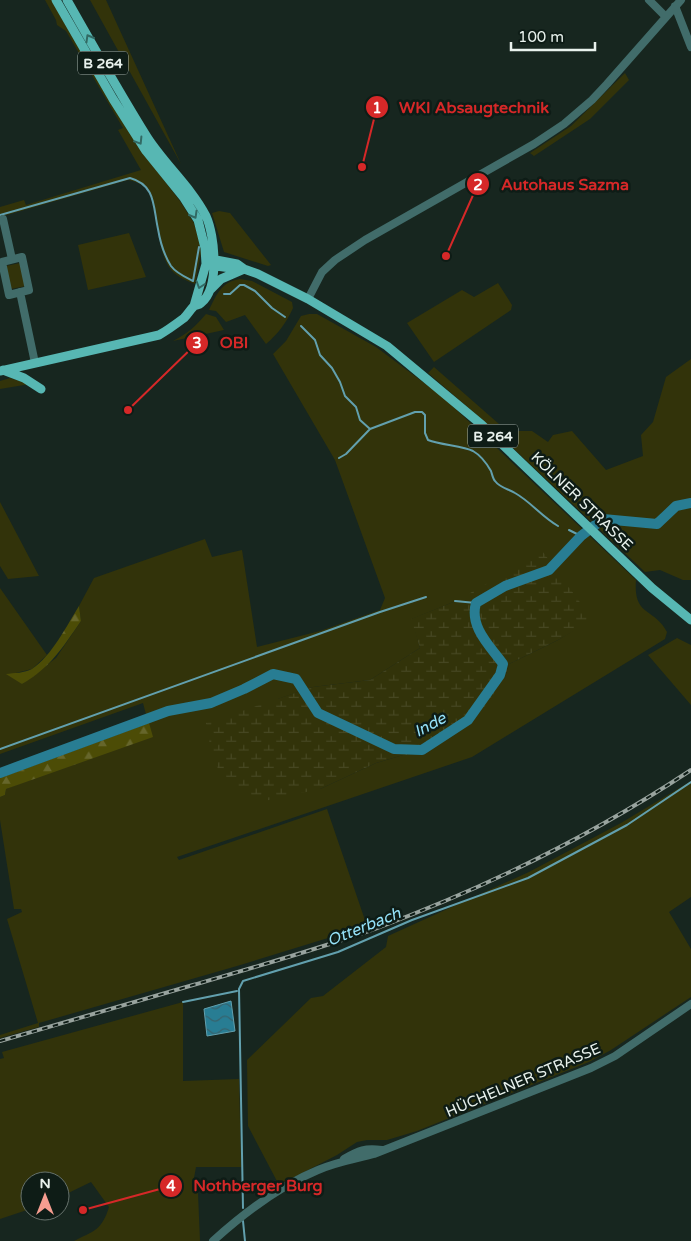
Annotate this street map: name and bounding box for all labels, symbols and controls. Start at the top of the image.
scale bar [511,20,595,52]
text: 100 m [518,28,564,46]
one-way arrow [85,35,95,44]
road number: B 264 [78,52,128,74]
callout: WKI Absaugtechnik [364,92,559,123]
text: WKI Absaugtechnik [399,98,549,118]
text: 1 [372,99,382,117]
one-way arrow [133,135,143,144]
callout: Autohaus Sazma [466,169,639,200]
text: Autohaus Sazma [501,175,629,195]
text: 2 [473,176,483,194]
one-way arrow [188,210,198,219]
one-way arrow [196,281,206,289]
callout: OBI [184,327,258,358]
text: OBI [220,333,248,353]
text: 3 [192,334,202,352]
road number: B 264 [468,424,518,448]
street label: KÖLNER STRASSE [527,448,637,554]
water label: Inde [411,708,450,742]
water label: Otterbach [324,903,405,951]
street label: HÜCHELNER STRASSE [443,1039,603,1121]
callout: Nothberger Burg [158,1170,333,1201]
north arrow [20,1171,70,1221]
text: N [39,1175,51,1192]
text: Nothberger Burg [193,1176,323,1196]
text: 4 [166,1177,176,1195]

